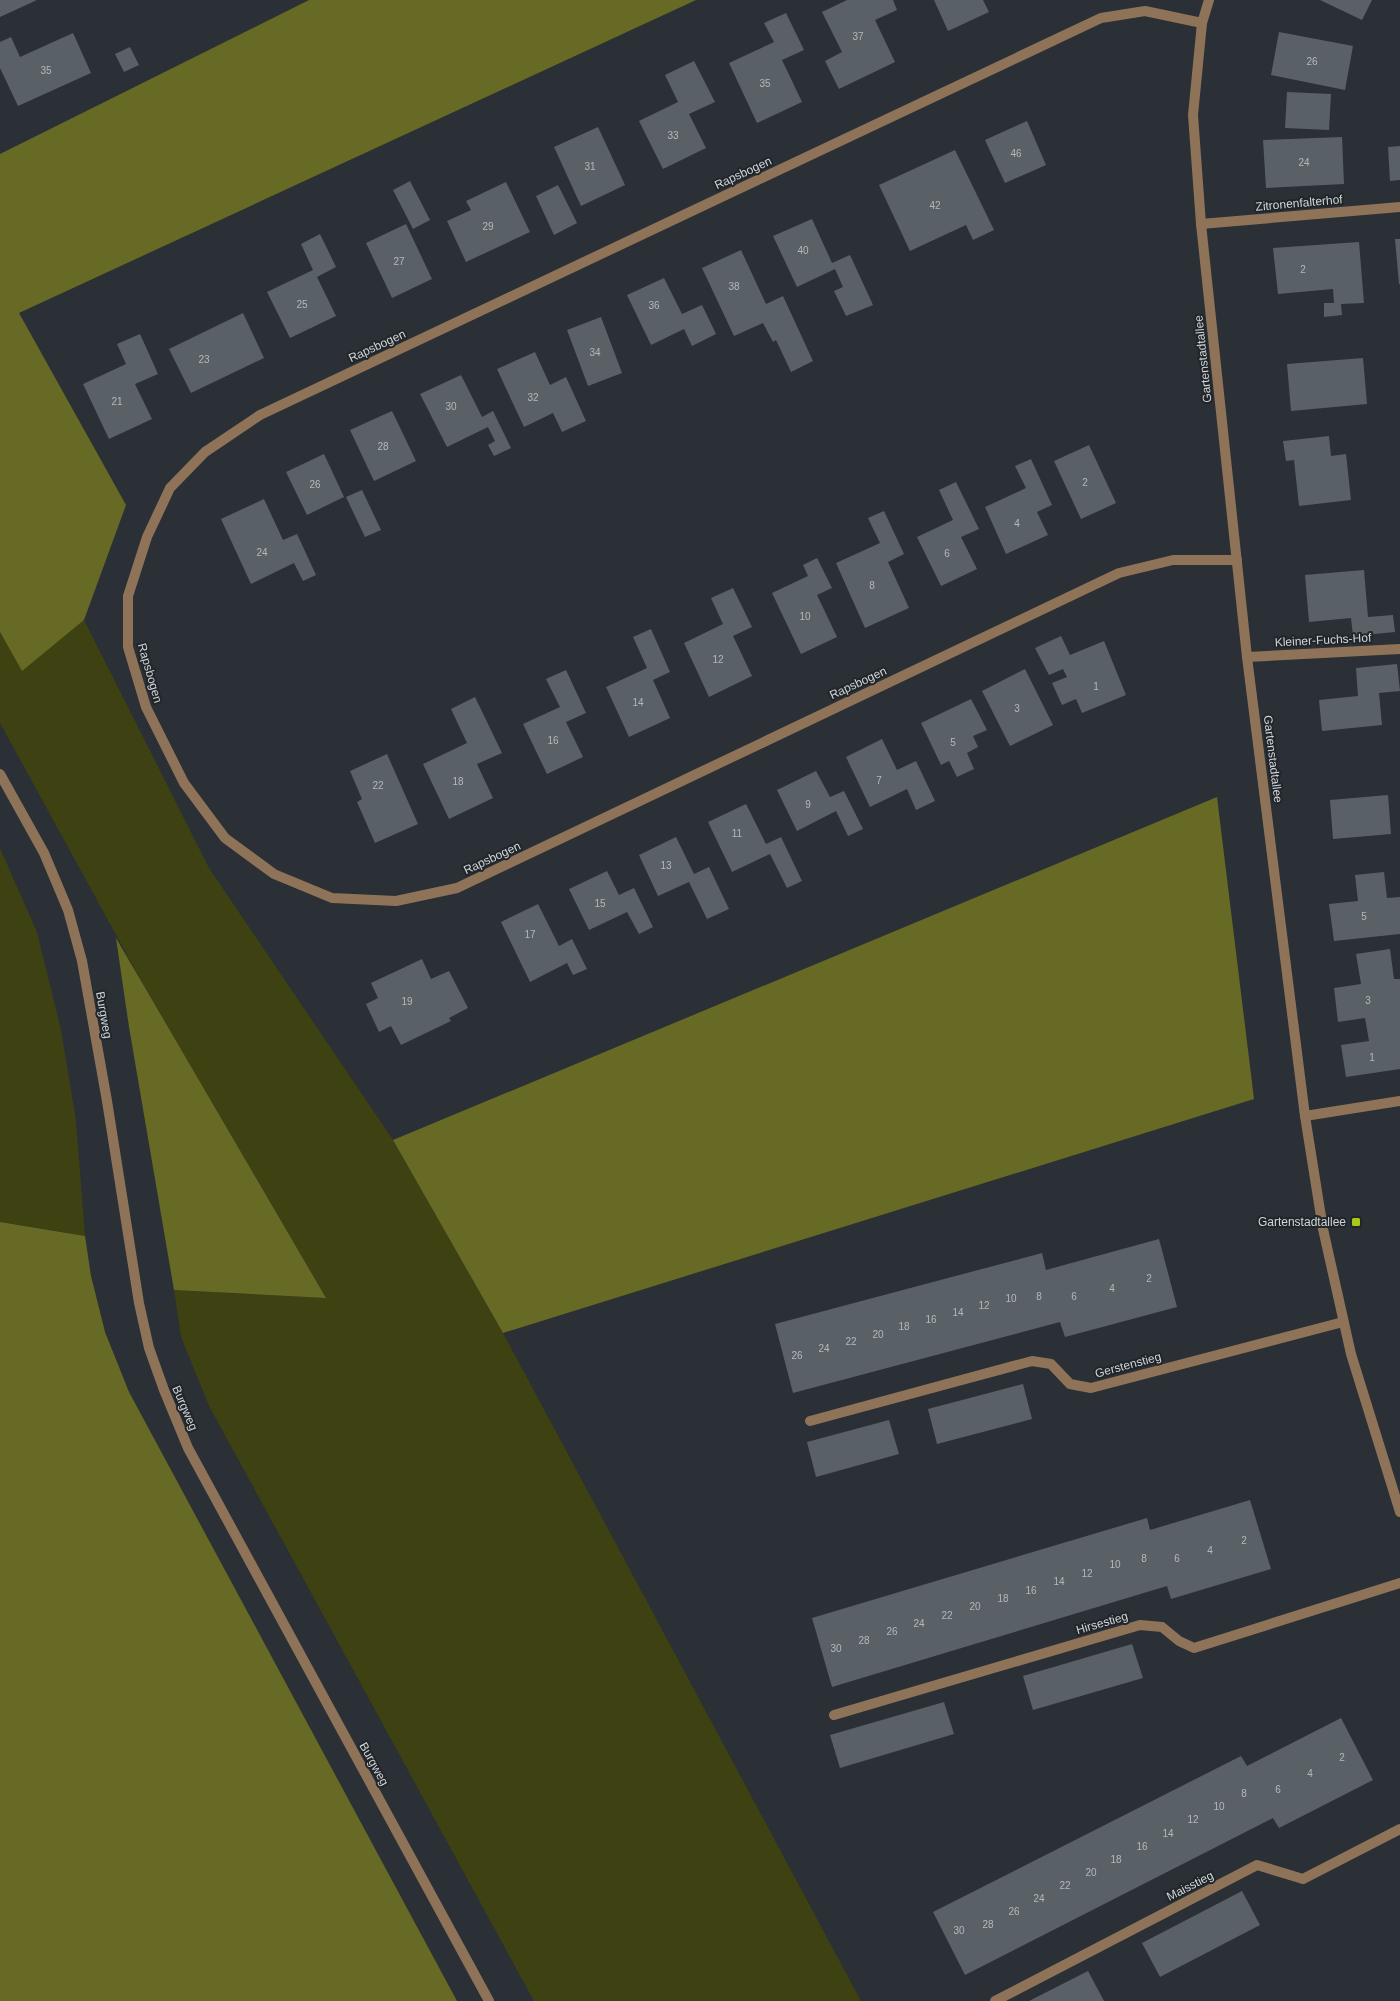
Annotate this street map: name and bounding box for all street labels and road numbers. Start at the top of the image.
street label: Rapsbogen [712,154,774,192]
street label: Zitronenfalterhof [1255,192,1344,214]
street label: Gartenstadtallee [1191,314,1215,404]
street label: Rapsbogen [346,327,408,365]
street label: Kleiner-Fuchs-Hof [1274,630,1372,650]
street label: Rapsbogen [135,642,165,704]
street label: Rapsbogen [827,664,889,702]
street label: Gartenstadtallee [1261,714,1285,804]
street label: Rapsbogen [461,839,523,877]
street label: Burgweg [93,990,115,1040]
street label: Gerstenstieg [1093,1349,1163,1381]
street label: Burgweg [169,1383,201,1433]
street label: Hirsestieg [1074,1609,1130,1637]
street label: Burgweg [356,1740,392,1788]
street label: Maisstieg [1164,1868,1216,1904]

